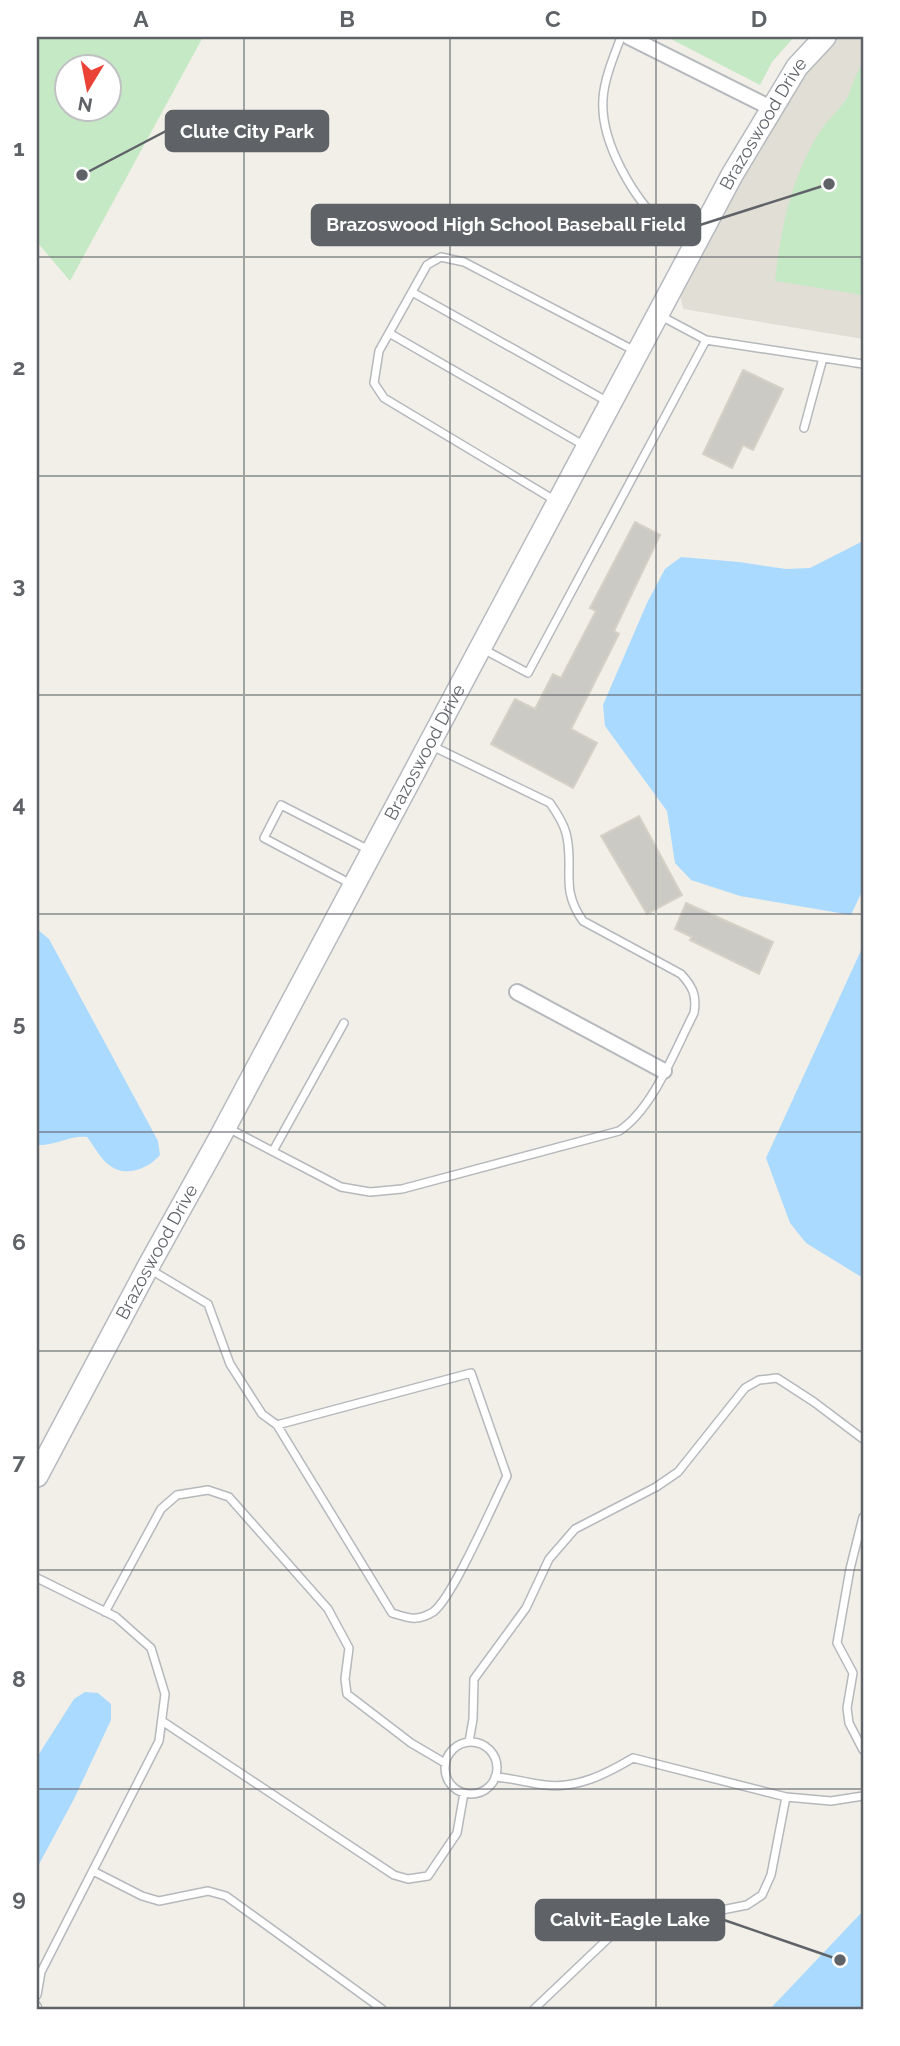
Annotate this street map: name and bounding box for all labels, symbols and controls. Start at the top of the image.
text: A [133,5,149,32]
text: B [339,5,355,32]
text: C [545,5,561,32]
text: D [751,5,767,32]
north arrow [52,52,122,122]
street label: Brazoswood Drive [715,52,811,193]
text: N [76,93,94,117]
callout: Clute City Park [166,111,328,151]
text: Clute City Park [180,120,314,142]
text: 1 [13,134,25,161]
callout: Brazoswood High School Baseball Field [312,205,700,245]
text: Brazoswood High School Baseball Field [326,213,686,235]
text: 2 [13,353,25,380]
text: 3 [13,571,25,598]
street label: Brazoswood Drive [380,680,469,823]
text: 4 [12,790,26,817]
text: 5 [13,1009,26,1036]
street label: Brazoswood Drive [111,1180,202,1323]
text: 6 [12,1228,26,1255]
text: 7 [13,1447,26,1474]
text: 8 [12,1665,26,1692]
text: 9 [12,1884,26,1911]
callout: Calvit-Eagle Lake [536,1900,724,1940]
text: Calvit-Eagle Lake [550,1908,710,1930]

